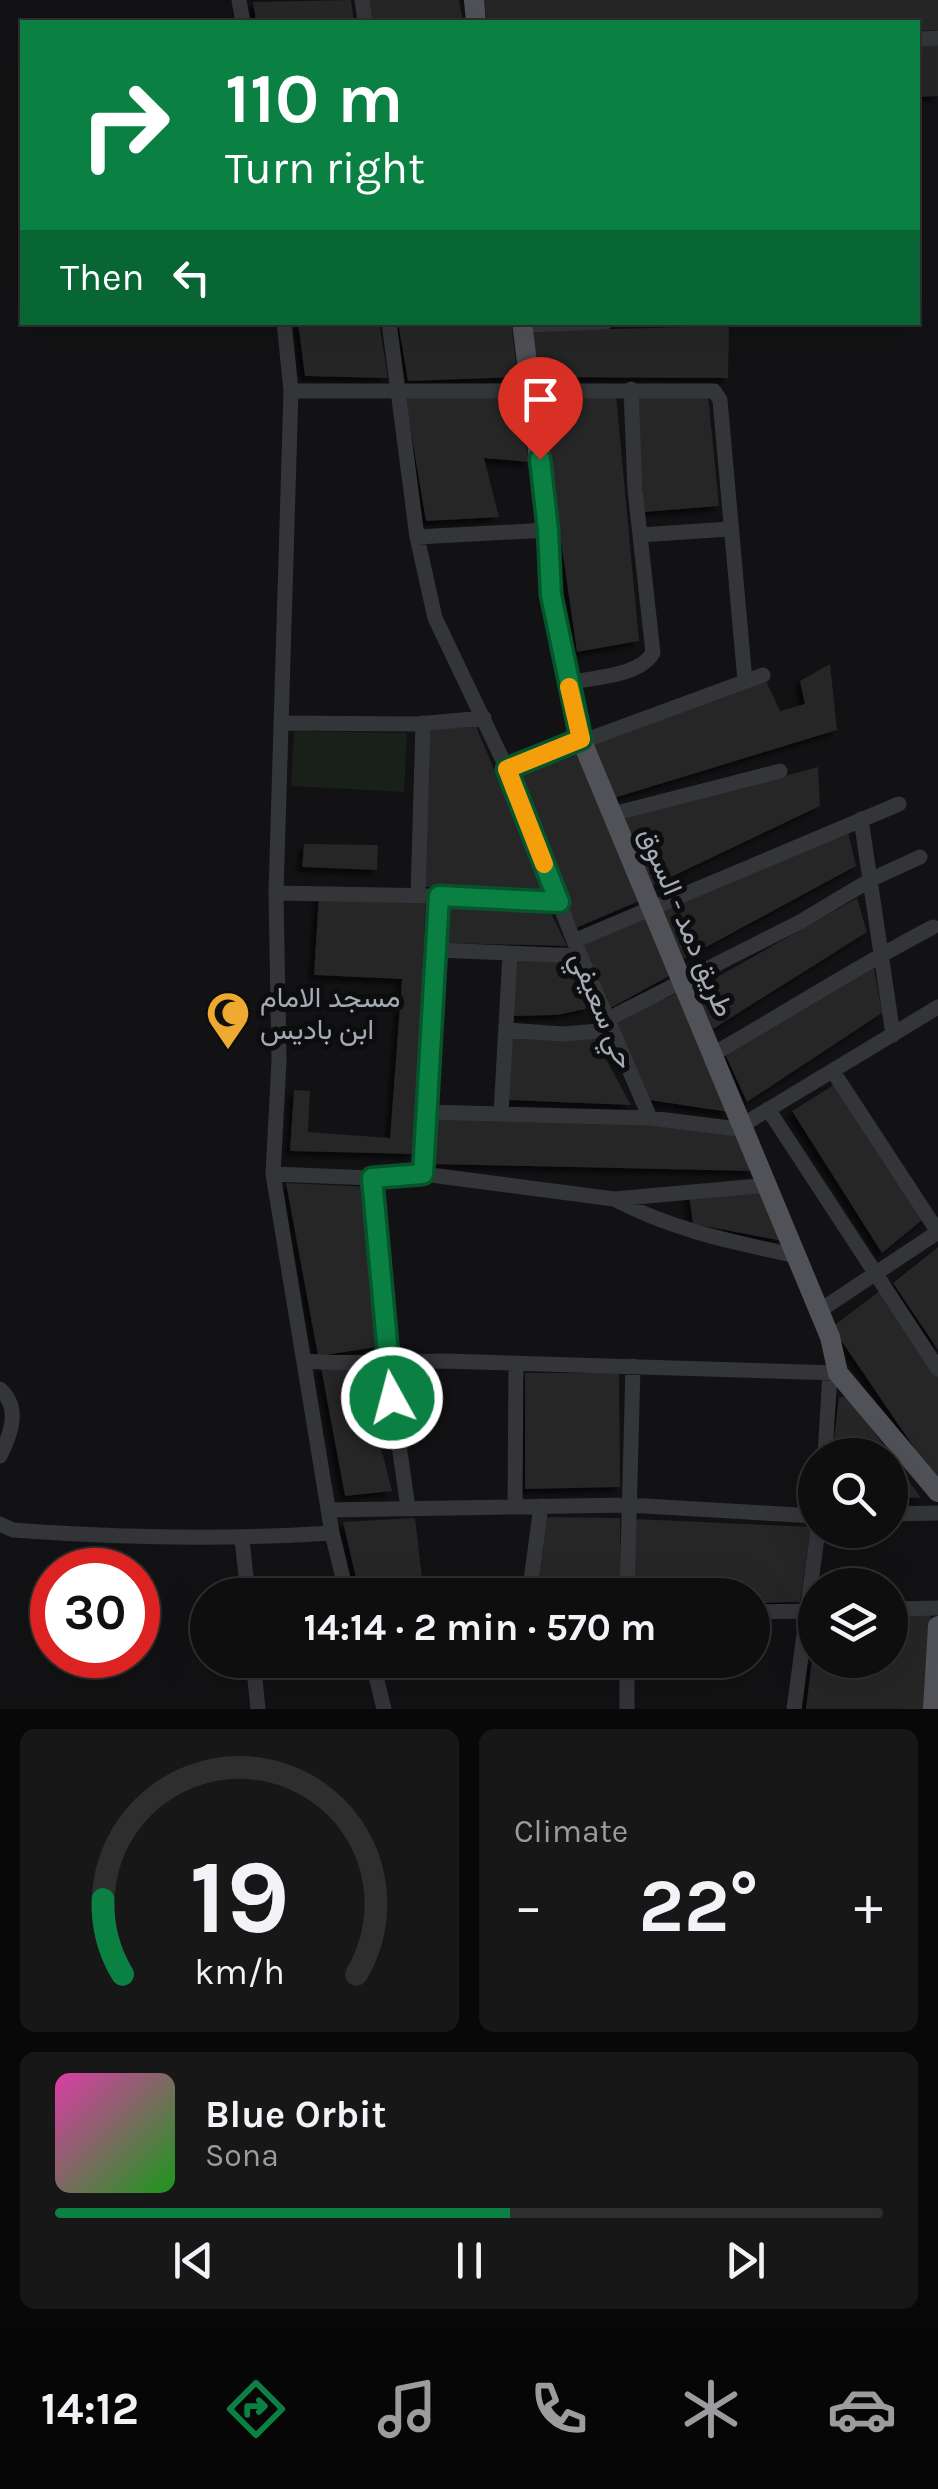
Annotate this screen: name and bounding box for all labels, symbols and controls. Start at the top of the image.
text: 110 m [225,58,403,140]
icon: right [60,60,190,190]
text: Turn right [225,142,425,194]
icon: left [164,250,219,305]
text: Then [60,255,144,300]
pin [498,357,583,460]
icon: arrive [513,372,568,427]
street label: طريق دمد - السوق [631,823,741,1022]
street label: حي سعيفي [558,947,642,1076]
place label: مسجد الامام ابن باديس [260,981,401,1046]
mosque icon: مسجد الامام ابن باديس [205,990,251,1051]
position arrow [340,1346,444,1450]
map controls [798,1438,908,1678]
button: search [798,1438,908,1548]
speed limit sign: 30 [30,1548,160,1678]
button: layers [798,1568,908,1678]
text: 14:14 · 2 min · 570 m [304,1605,656,1650]
text: Climate [514,1813,628,1850]
text: 19 [189,1837,290,1958]
text: 22° [639,1862,758,1950]
text: − [514,1874,543,1938]
text: + [854,1874,883,1938]
text: km/h [194,1951,285,1993]
text: Blue Orbit [205,2092,386,2137]
text: Sona [205,2137,279,2174]
icon: previous [166,2233,221,2288]
icon: pause [442,2233,497,2288]
icon: next [718,2233,773,2288]
icon: directions [221,2374,291,2444]
icon: music [372,2374,442,2444]
icon: phone [524,2374,594,2444]
icon: climate [676,2374,746,2444]
icon: car [827,2374,897,2444]
text: 14:12 [41,2383,139,2435]

